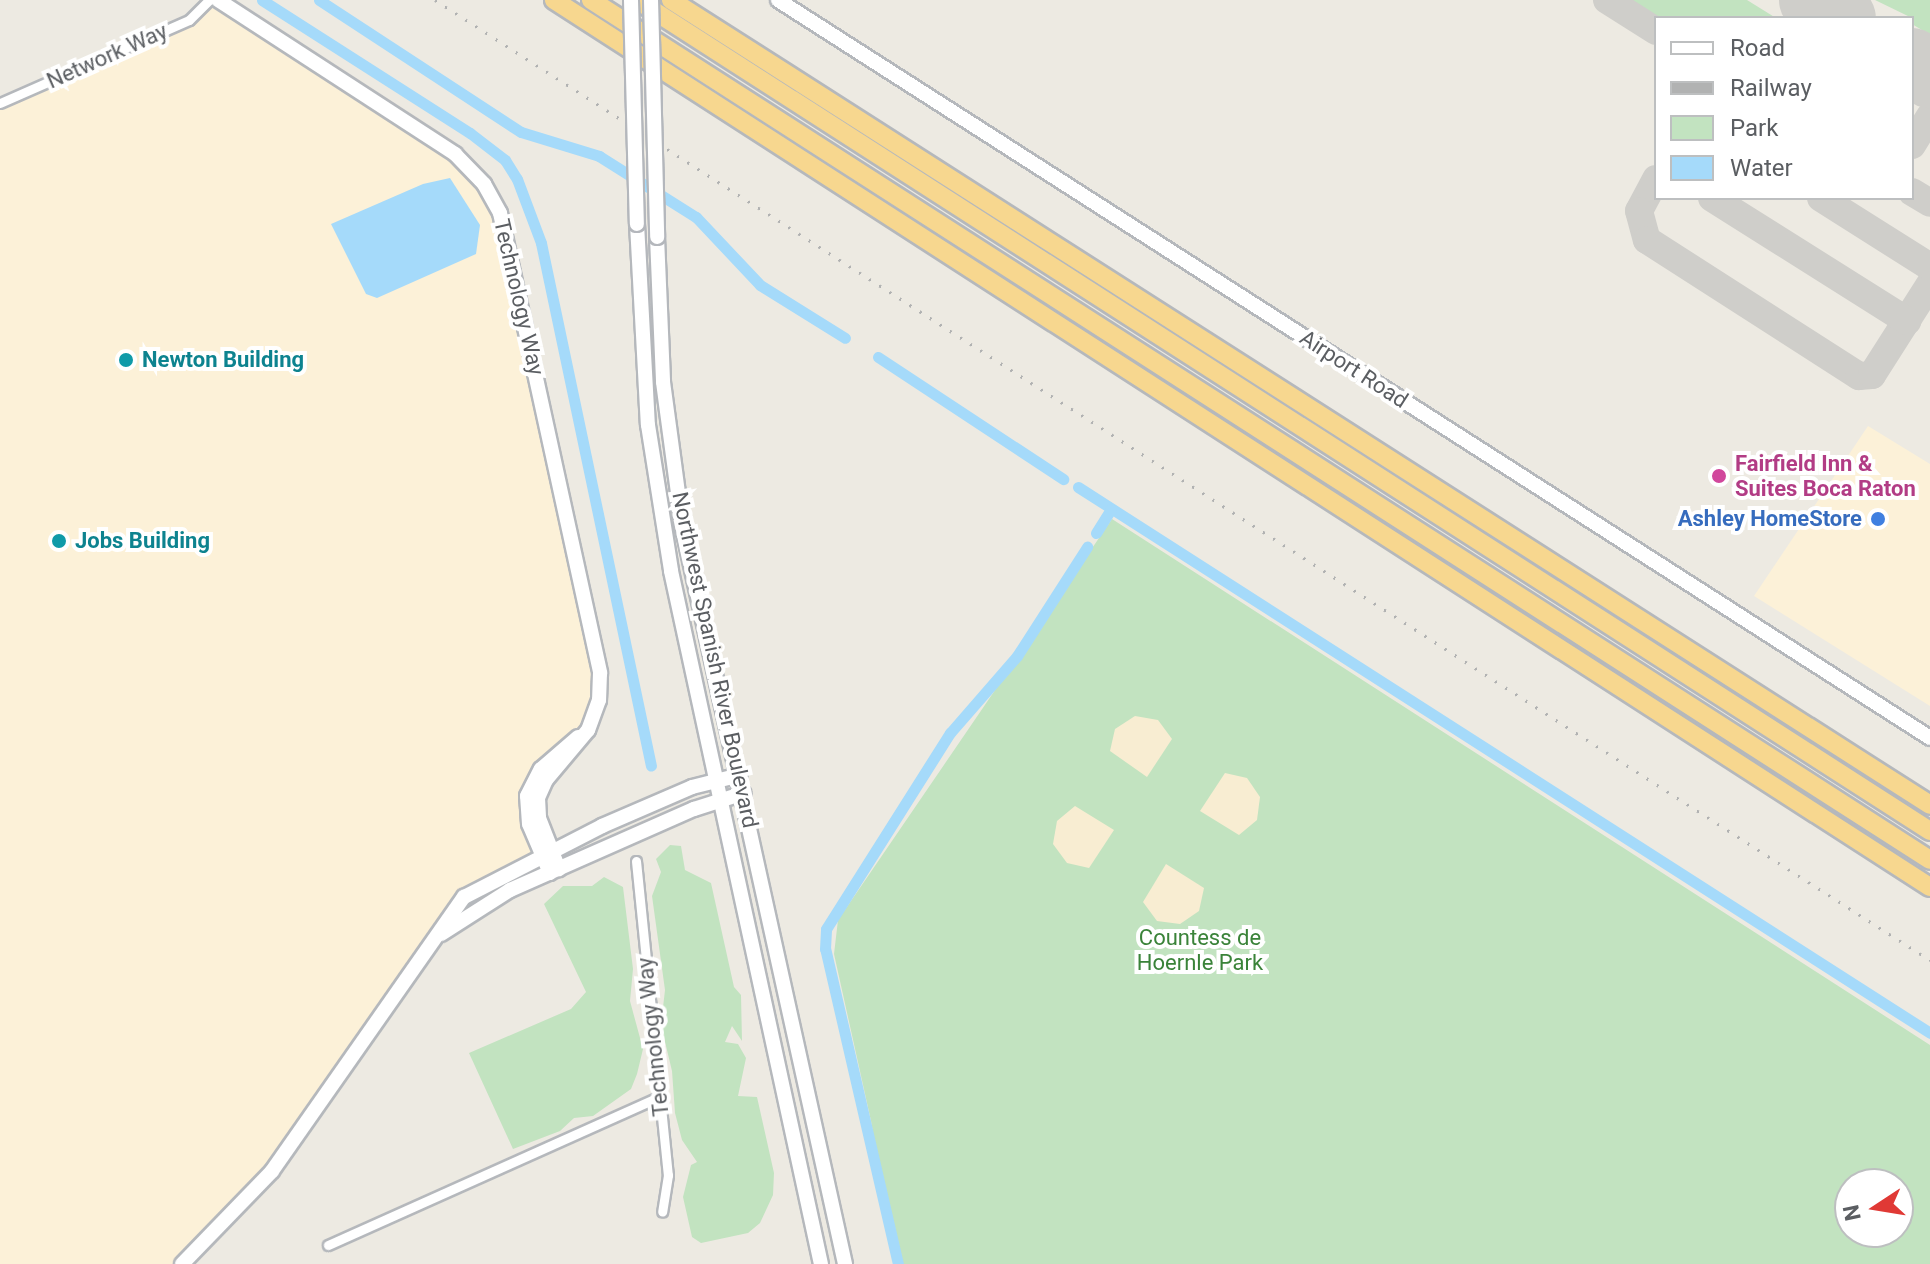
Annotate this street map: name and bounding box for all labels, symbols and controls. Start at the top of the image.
legend [1654,16,1914,200]
street label: Network Way [43,18,171,94]
text: Road [1730,34,1785,62]
text: Railway [1730,74,1812,102]
text: Park [1730,114,1778,142]
text: Water [1730,154,1793,182]
street label: Technology Way [488,216,550,378]
street label: Airport Road [1295,324,1413,414]
place label: Newton Building [142,347,304,373]
marker: Newton Building [117,351,135,369]
place label: Fairfield Inn & Suites Boca Raton [1735,450,1916,502]
marker: Fairfield Inn & Suites Boca Raton [1710,467,1728,485]
street label: Northwest Spanish River Boulevard [666,490,764,830]
place label: Ashley HomeStore [1678,506,1862,532]
marker: Ashley HomeStore [1869,510,1887,528]
place label: Jobs Building [75,528,210,554]
marker: Jobs Building [50,532,68,550]
park label: Countess de Hoernle Park [1137,924,1263,976]
street label: Technology Way [632,956,674,1118]
north arrow [1834,1168,1914,1248]
text: N [1838,1202,1866,1223]

